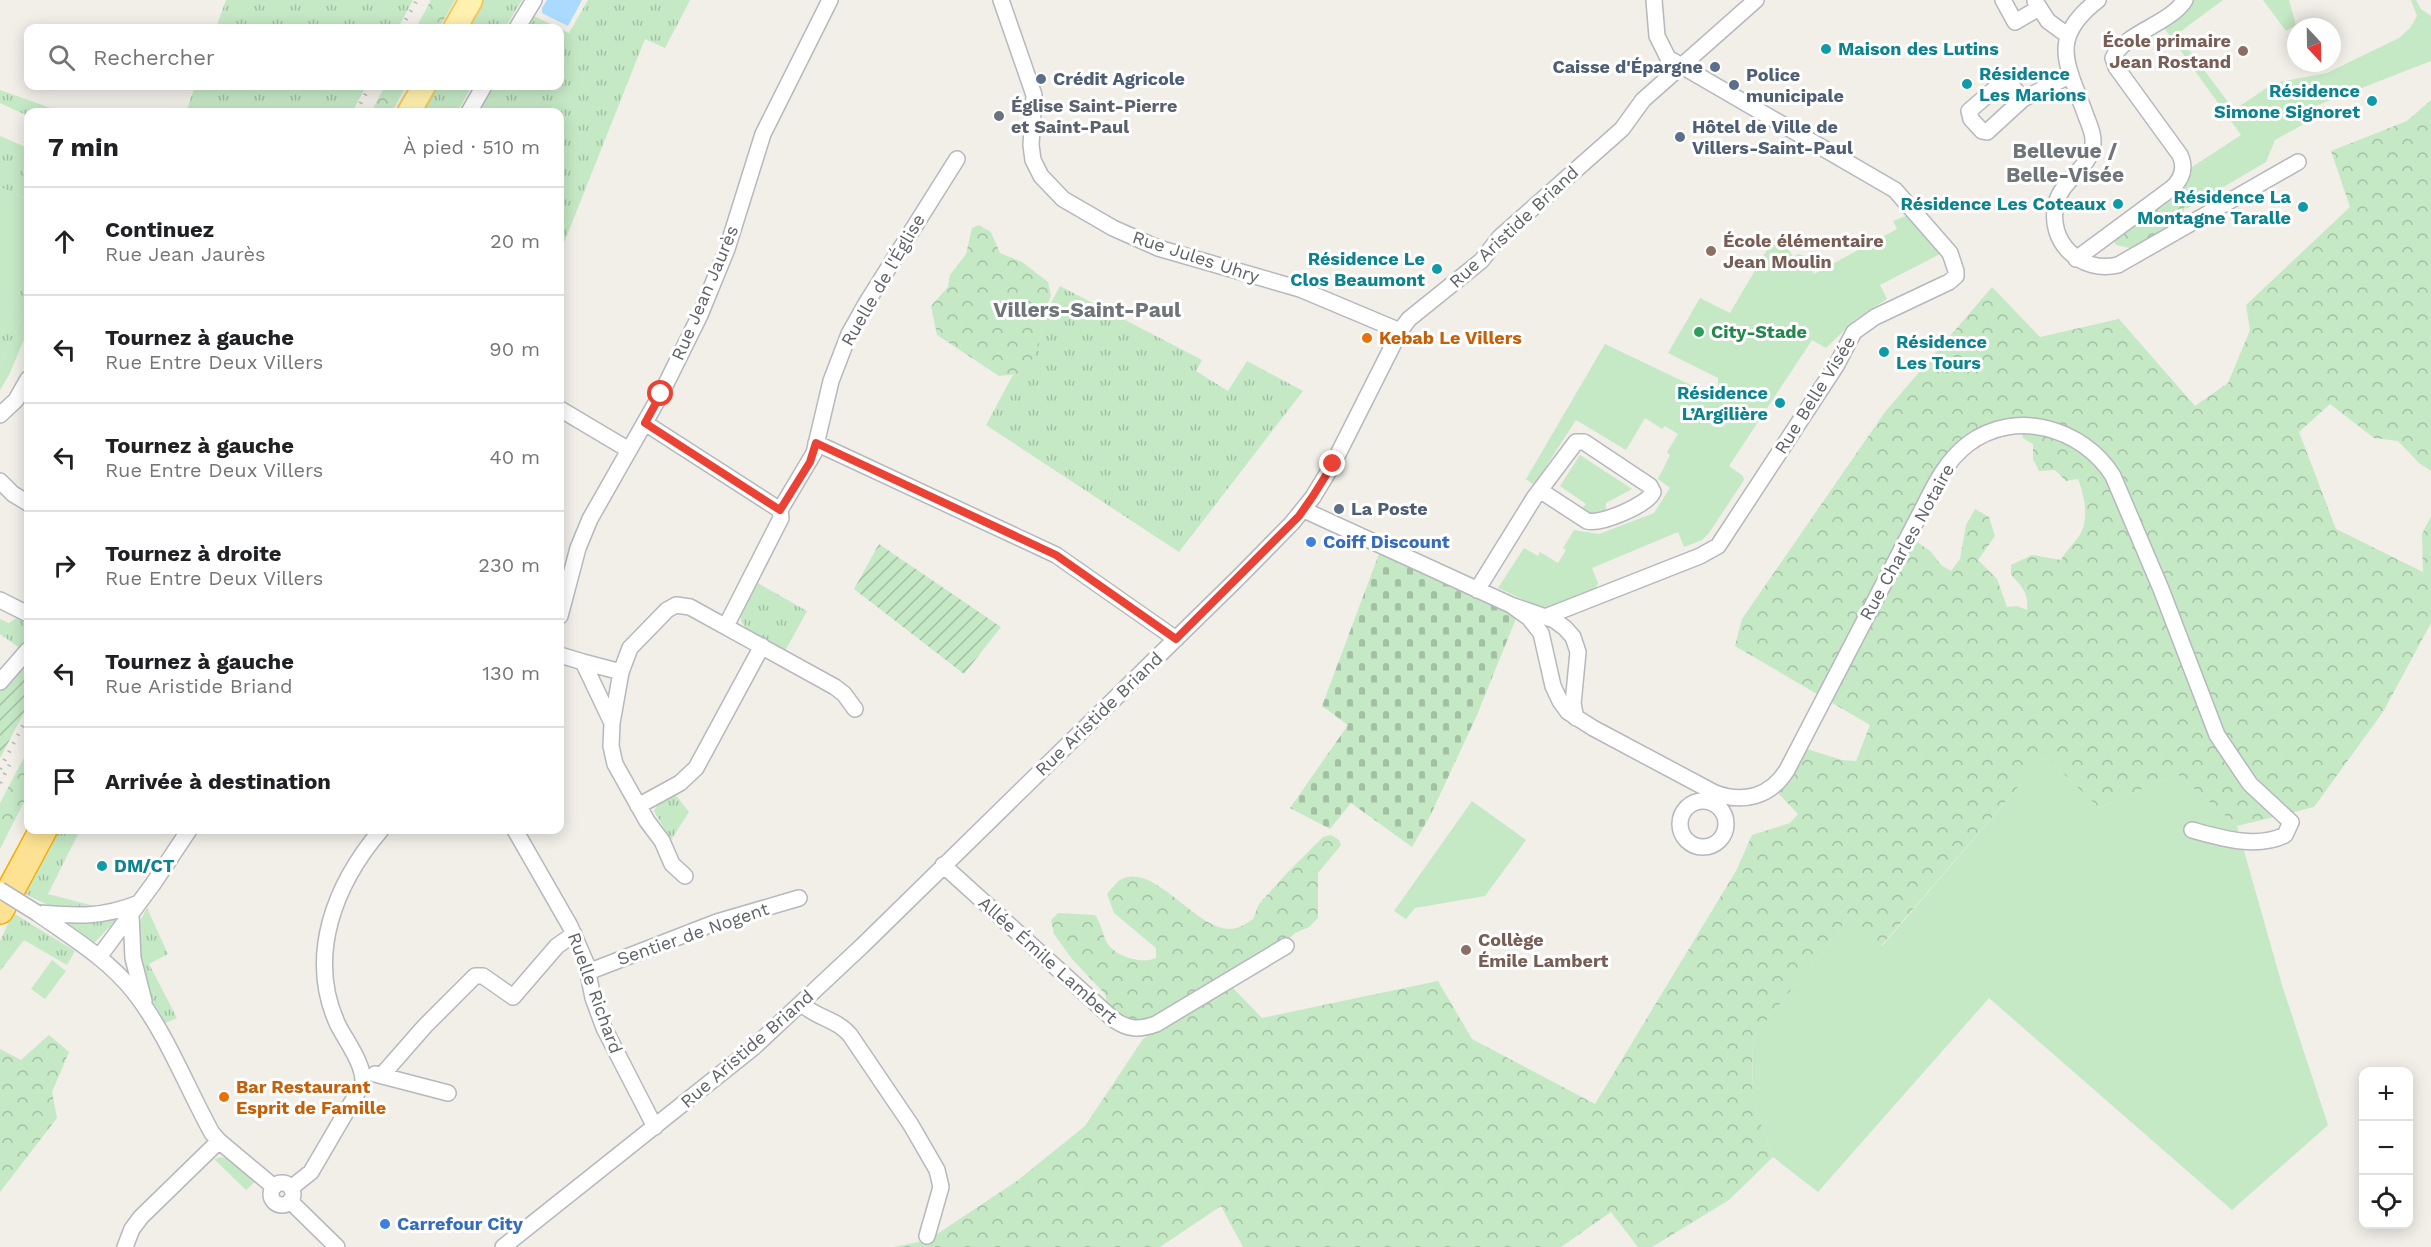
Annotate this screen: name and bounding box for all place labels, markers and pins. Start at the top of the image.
place label: École primaire Jean Rostand [2102,30,2231,72]
place label: Maison des Lutins [1838,38,1999,59]
marker: Maison des Lutins [1819,42,1833,56]
marker: École primaire Jean Rostand [2236,44,2250,58]
place label: Caisse d'Épargne [1552,56,1703,77]
marker: Caisse d'Épargne [1708,60,1722,74]
place label: Résidence Les Marions [1979,63,2087,105]
place label: Police municipale [1746,64,1844,106]
place label: Crédit Agricole [1053,68,1185,89]
marker: Crédit Agricole [1034,72,1048,86]
marker: Résidence Les Marions [1960,77,1974,91]
marker: Police municipale [1727,78,1741,92]
place label: Résidence Simone Signoret [2214,80,2360,122]
marker: Résidence Simone Signoret [2365,94,2379,108]
place label: Église Saint-Pierre et Saint-Paul [1011,95,1177,137]
marker: Église Saint-Pierre et Saint-Paul [992,109,1006,123]
place label: Hôtel de Ville de Villers-Saint-Paul [1692,116,1853,158]
marker: Hôtel de Ville de Villers-Saint-Paul [1673,130,1687,144]
place label: Résidence La Montagne Taralle [2137,186,2292,228]
place label: Résidence Les Coteaux [1901,193,2106,214]
marker: Résidence Les Coteaux [2111,197,2125,211]
marker: Résidence La Montagne Taralle [2296,200,2310,214]
place label: École élémentaire Jean Moulin [1723,230,1884,272]
marker: École élémentaire Jean Moulin [1704,244,1718,258]
place label: Résidence Le Clos Beaumont [1290,248,1425,290]
marker: Résidence Le Clos Beaumont [1430,262,1444,276]
place label: City-Stade [1711,321,1807,342]
marker: City-Stade [1692,325,1706,339]
place label: Kebab Le Villers [1379,327,1522,348]
marker: Kebab Le Villers [1360,331,1374,345]
place label: Résidence Les Tours [1896,331,1987,373]
marker: Résidence Les Tours [1877,345,1891,359]
place label: Résidence L’Argilière [1677,382,1768,424]
marker: Résidence L’Argilière [1773,396,1787,410]
place label: La Poste [1351,498,1428,519]
marker: La Poste [1332,502,1346,516]
place label: Coiff Discount [1323,531,1450,552]
marker: Coiff Discount [1304,535,1318,549]
place label: DM/CT [114,855,175,876]
marker: DM/CT [95,859,109,873]
place label: Collège Émile Lambert [1478,929,1608,971]
marker: Collège Émile Lambert [1459,943,1473,957]
place label: Bar Restaurant Esprit de Famille [236,1076,386,1118]
marker: Bar Restaurant Esprit de Famille [217,1090,231,1104]
place label: Carrefour City [397,1213,524,1234]
marker: Carrefour City [378,1217,392,1231]

